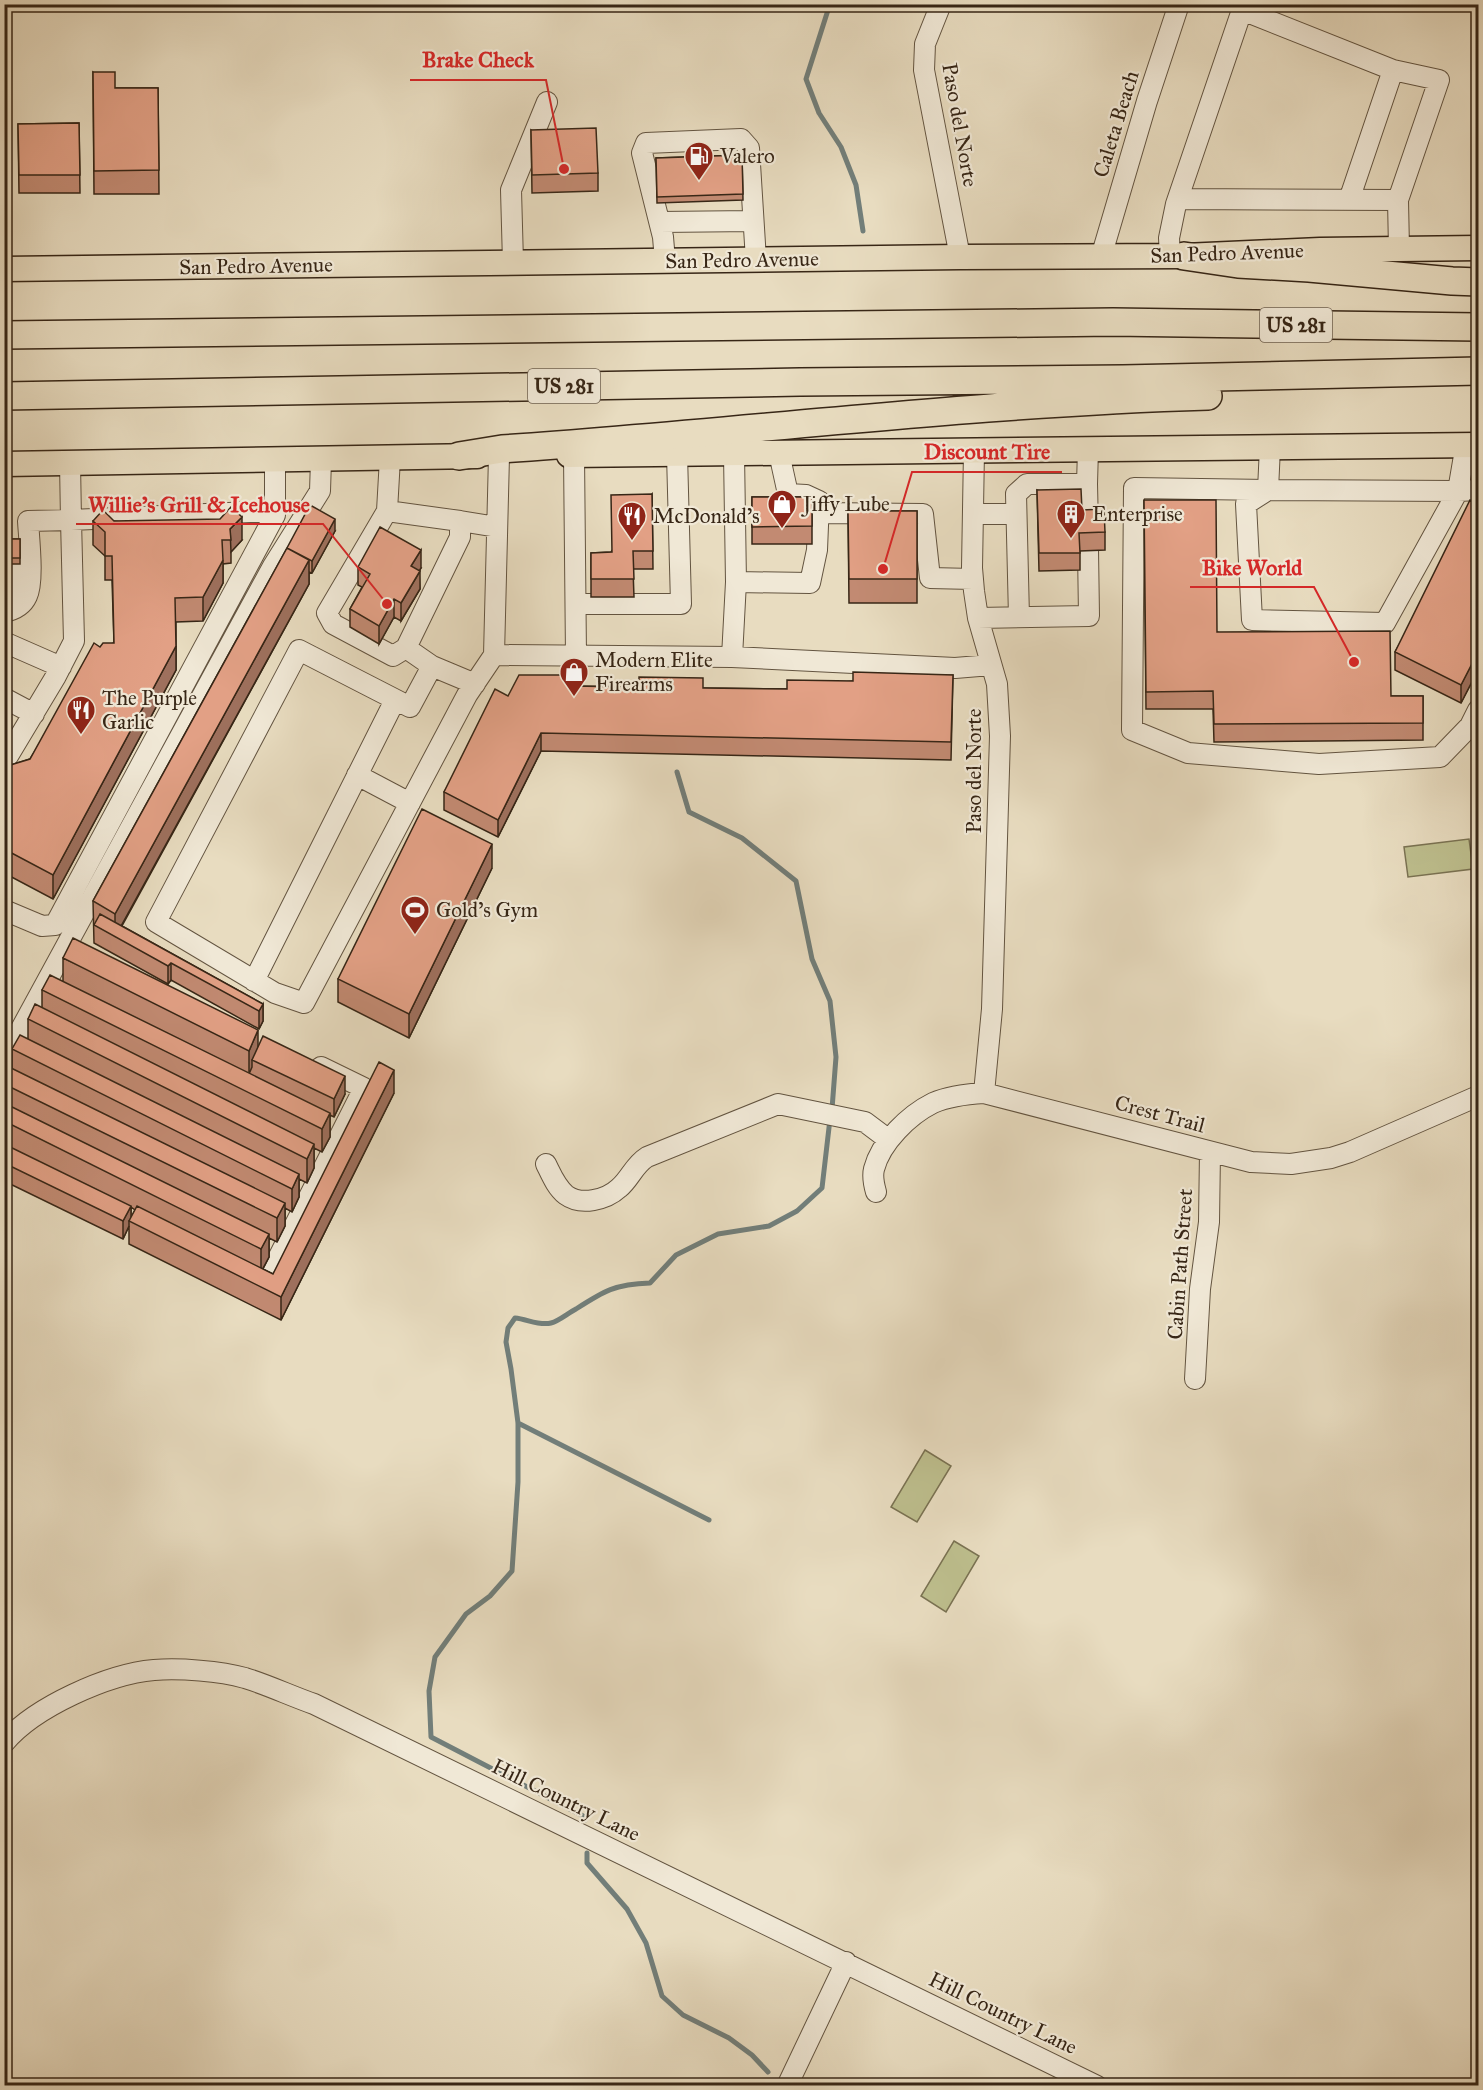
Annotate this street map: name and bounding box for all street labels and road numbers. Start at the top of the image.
street label: Paso del Norte [936,61,984,189]
street label: Caleta Beach [1087,67,1145,181]
street label: San Pedro Avenue [1150,237,1305,269]
street label: San Pedro Avenue [665,246,819,274]
street label: San Pedro Avenue [179,252,333,280]
road number: US 281 [1260,308,1332,342]
road number: US 281 [528,369,600,403]
street label: Paso del Norte [961,708,987,834]
street label: Crest Trail [1112,1089,1208,1139]
street label: Cabin Path Street [1162,1187,1198,1340]
street label: Hill Country Lane [488,1753,645,1847]
street label: Hill Country Lane [925,1966,1082,2060]

